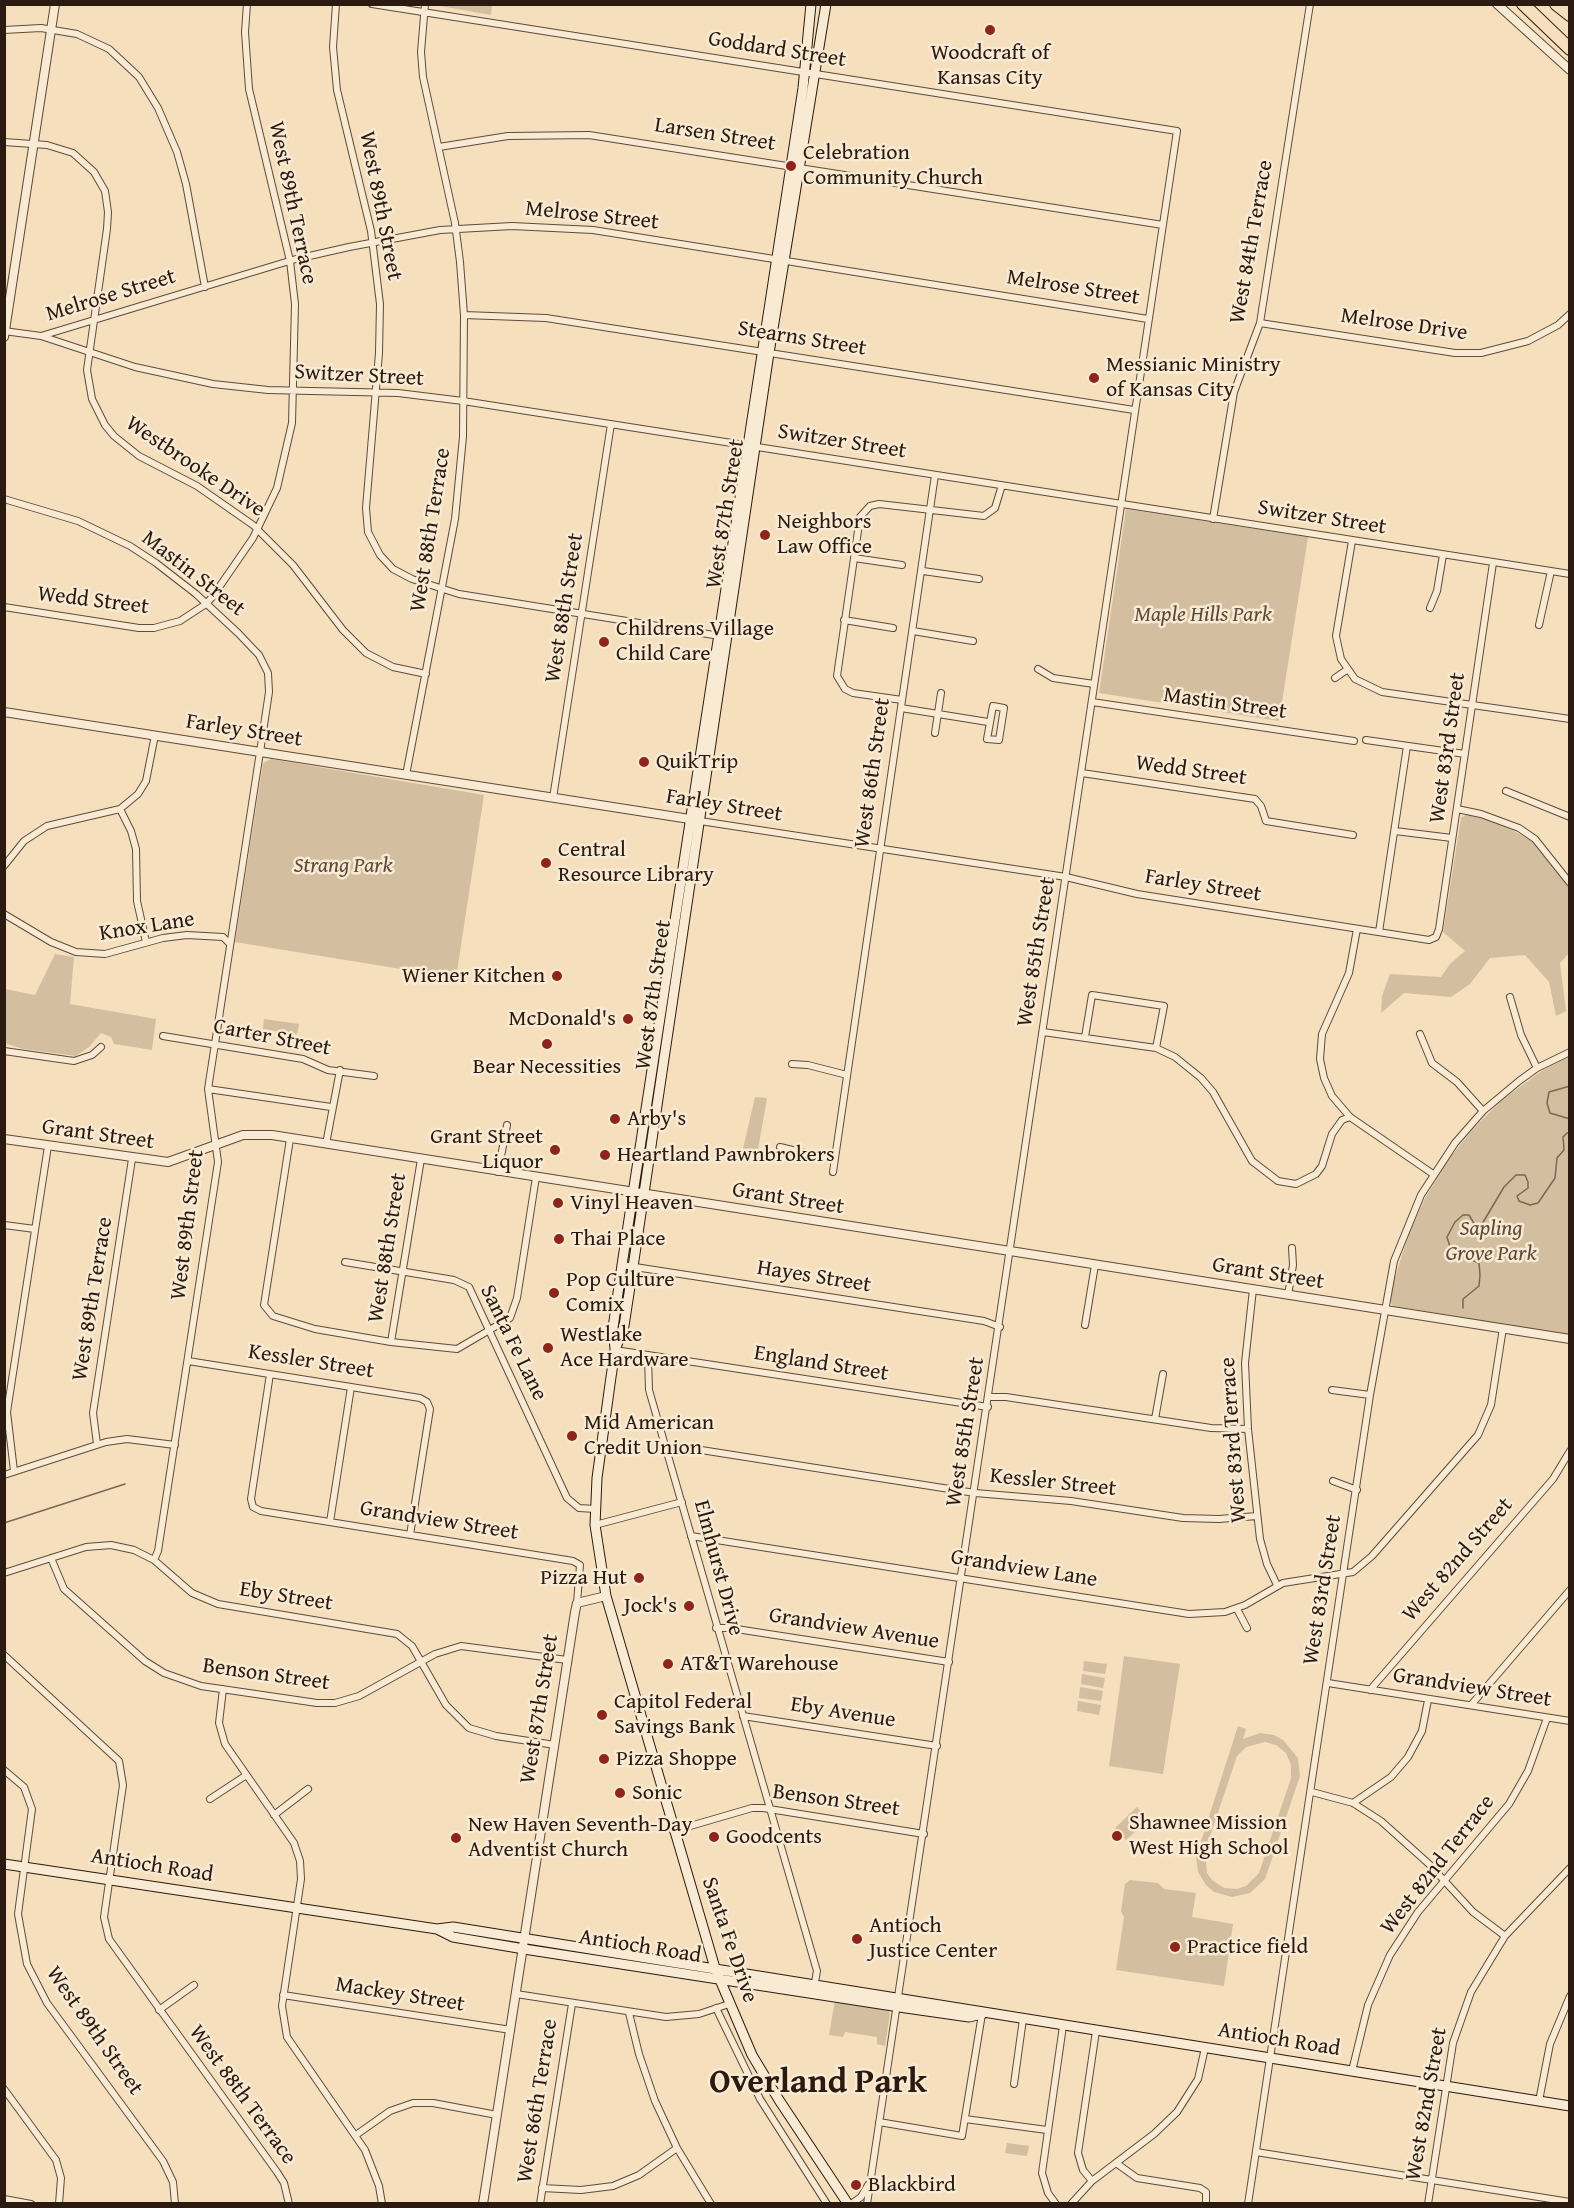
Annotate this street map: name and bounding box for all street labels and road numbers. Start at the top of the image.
street label: Goddard Street [706,26,848,74]
street label: Larsen Street [653,112,777,158]
street label: West 89th Terrace [262,119,322,287]
street label: West 89th Street [353,129,407,283]
street label: West 84th Terrace [1225,158,1279,326]
street label: Melrose Street [524,196,660,236]
street label: Melrose Street [43,264,179,328]
street label: Melrose Street [1005,264,1141,312]
street label: Melrose Drive [1339,303,1469,347]
street label: Stearns Street [736,316,868,362]
street label: Switzer Street [293,359,425,393]
street label: Westbrooke Drive [120,411,270,523]
street label: Switzer Street [776,419,908,465]
street label: West 87th Street [701,437,751,591]
street label: West 88th Terrace [405,446,457,614]
street label: Switzer Street [1256,495,1388,541]
street label: Mastin Street [136,525,250,623]
street label: West 88th Street [540,531,590,685]
street label: Wedd Street [36,581,150,621]
street label: West 83rd Street [1424,671,1472,825]
street label: Mastin Street [1162,682,1288,726]
street label: West 86th Street [849,696,897,850]
street label: Farley Street [184,709,304,753]
street label: Wedd Street [1134,750,1248,792]
street label: Farley Street [664,784,784,828]
street label: Farley Street [1143,864,1263,908]
street label: West 85th Street [1012,875,1062,1029]
street label: Knox Lane [98,906,196,948]
street label: West 87th Street [630,918,678,1072]
street label: Carter Street [211,1014,333,1062]
street label: Grant Street [40,1114,156,1156]
street label: West 89th Street [166,1148,210,1302]
street label: West 88th Street [363,1171,413,1325]
street label: Grant Street [730,1177,846,1221]
street label: West 89th Terrace [67,1215,119,1383]
street label: Grant Street [1210,1252,1326,1296]
street label: Hayes Street [755,1255,873,1299]
street label: Santa Fe Lane [474,1281,552,1405]
street label: Kessler Street [246,1339,376,1385]
street label: England Street [752,1340,890,1388]
street label: West 85th Street [941,1355,991,1509]
street label: West 83rd Terrace [1215,1356,1253,1524]
street label: Kessler Street [989,1463,1117,1503]
street label: West 82nd Street [1397,1493,1519,1627]
street label: Grandview Street [358,1495,520,1547]
street label: Elmhurst Drive [687,1497,749,1639]
street label: West 83rd Street [1298,1513,1348,1667]
street label: Grandview Lane [949,1544,1099,1594]
street label: Eby Street [238,1577,334,1617]
street label: Grandview Avenue [767,1603,941,1655]
street label: West 87th Street [515,1632,565,1786]
street label: Benson Street [201,1653,331,1697]
street label: Grandview Street [1391,1662,1553,1714]
street label: Eby Avenue [789,1692,897,1734]
street label: Benson Street [771,1779,901,1823]
street label: West 82nd Terrace [1375,1790,1501,1940]
street label: Antioch Road [89,1843,215,1889]
street label: Santa Fe Drive [695,1874,763,2006]
street label: Antioch Road [577,1924,703,1970]
street label: West 89th Street [40,1961,148,2101]
street label: Mackey Street [334,1972,466,2018]
street label: West 86th Terrace [512,2017,564,2185]
street label: Antioch Road [1216,2017,1342,2063]
street label: West 88th Terrace [183,2020,301,2170]
street label: West 82nd Street [1401,2025,1453,2183]

